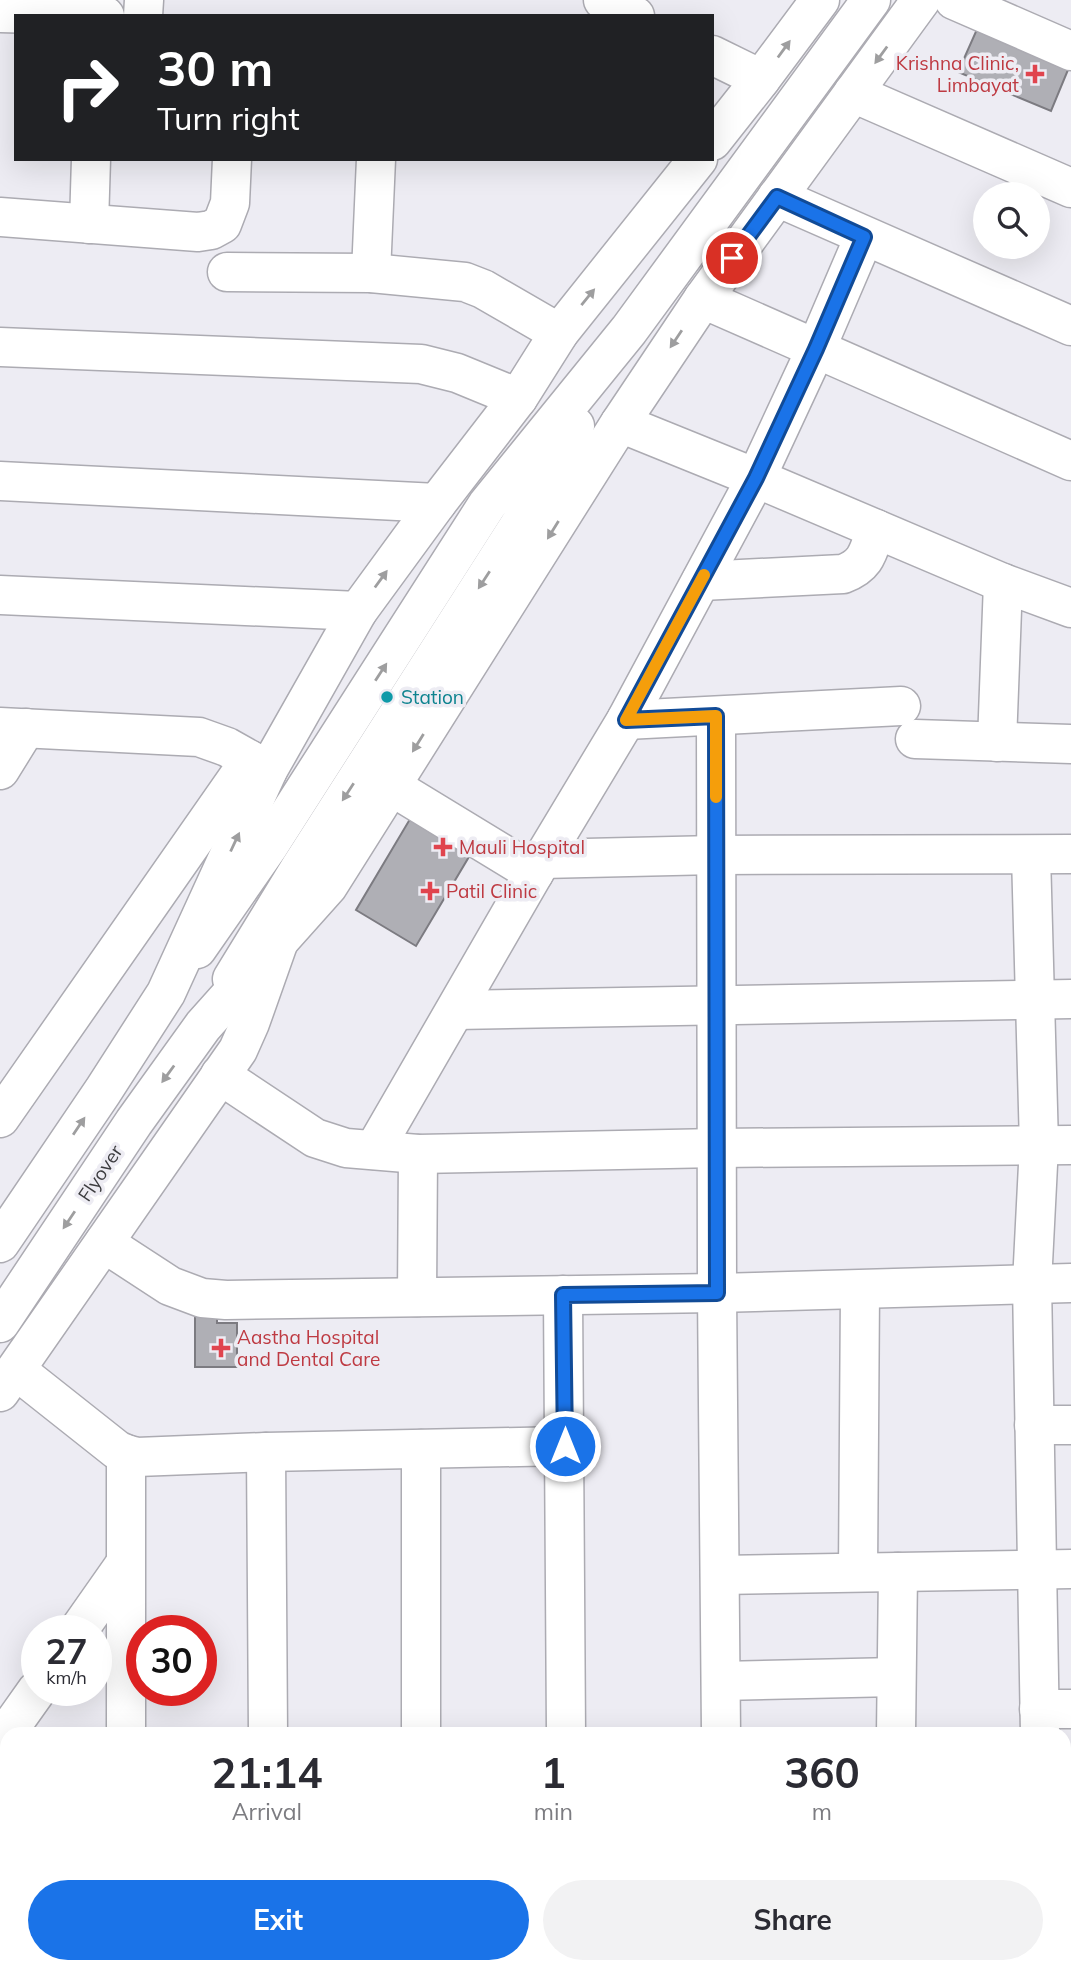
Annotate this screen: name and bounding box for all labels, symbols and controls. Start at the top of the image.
text: 30 m [157,37,273,98]
one-way arrow [777,40,791,58]
icon: right [42,42,133,133]
one-way arrow [874,46,888,64]
place label: Krishna Clinic, Limbayat [896,51,1019,97]
marker: Krishna Clinic, Limbayat [1025,64,1045,84]
text: Turn right [157,98,300,138]
map controls [973,182,1050,259]
button: search [973,182,1050,259]
pin [702,228,762,288]
icon: arrive [713,239,751,277]
one-way arrow [580,289,595,307]
one-way arrow [669,330,683,348]
one-way arrow [546,521,559,540]
one-way arrow [374,570,388,589]
one-way arrow [478,570,491,589]
one-way arrow [374,662,387,681]
place label: Station [401,685,464,709]
marker: Station [379,689,395,705]
one-way arrow [412,734,425,753]
one-way arrow [342,782,355,802]
one-way arrow [229,832,241,852]
place label: Mauli Hospital [459,835,585,859]
marker: Mauli Hospital [433,837,453,857]
place label: Patil Clinic [446,879,537,903]
marker: Patil Clinic [420,881,440,901]
one-way arrow [162,1065,176,1083]
one-way arrow [73,1116,86,1136]
street label: Flyover [72,1140,128,1206]
one-way arrow [63,1210,76,1229]
place label: Aastha Hospital and Dental Care [237,1325,380,1371]
marker: Aastha Hospital and Dental Care [211,1338,231,1358]
position arrow [528,1409,602,1483]
speed limit sign: 30 [126,1615,217,1706]
text: 27 [45,1629,88,1673]
text: km/h [46,1666,87,1689]
text: 21:14 [211,1746,322,1799]
text: 1 [541,1746,566,1799]
text: 360 [784,1746,860,1799]
text: Arrival [232,1797,302,1826]
text: min [534,1797,573,1826]
text: m [812,1797,832,1826]
button: Exit [28,1880,529,1960]
button: Share [543,1880,1043,1960]

